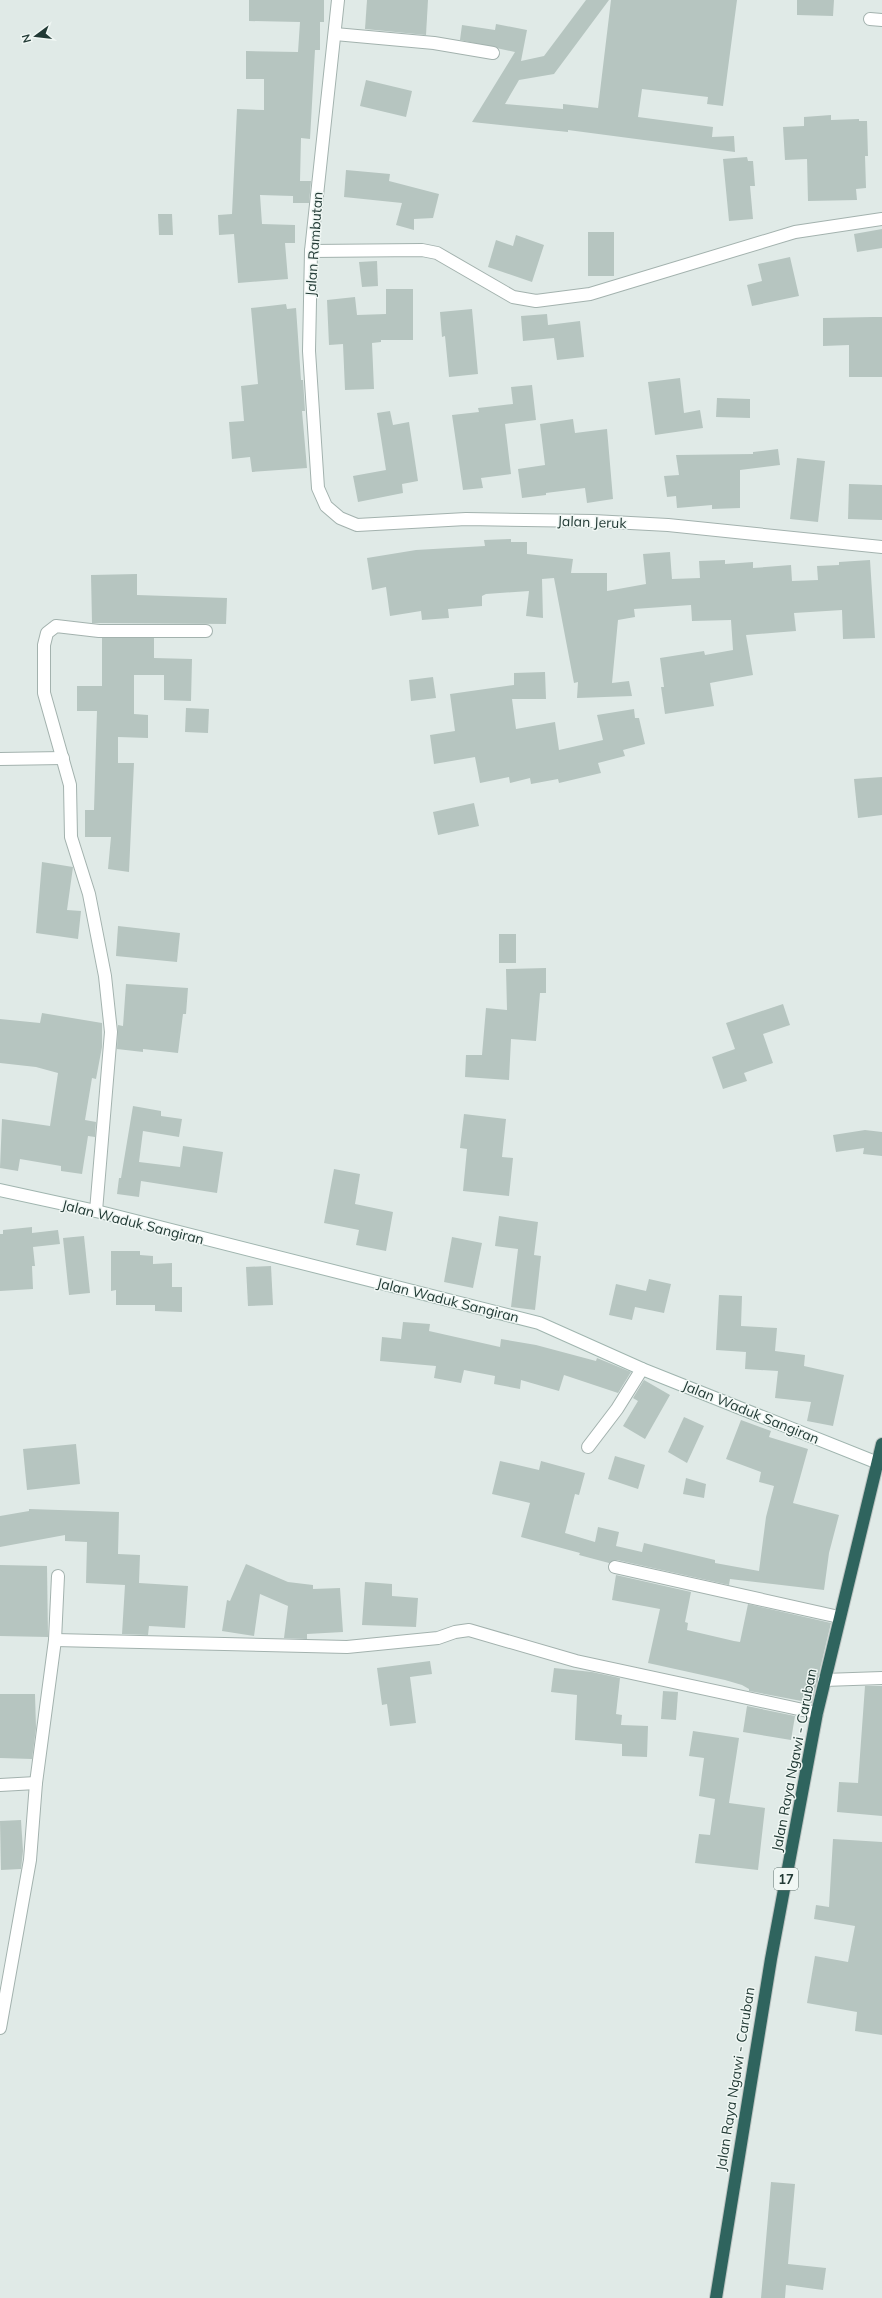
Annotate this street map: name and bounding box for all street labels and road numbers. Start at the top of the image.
street label: Jalan Rambutan [301,191,327,297]
street label: Jalan Jeruk [557,512,628,532]
street label: Jalan Waduk Sangiran [60,1196,206,1248]
street label: Jalan Waduk Sangiran [375,1274,521,1326]
street label: Jalan Waduk Sangiran [680,1376,822,1448]
street label: Jalan Raya Ngawi - Caruban [767,1667,821,1853]
road number: 17 [774,1868,798,1890]
street label: Jalan Raya Ngawi - Caruban [712,1986,758,2172]

